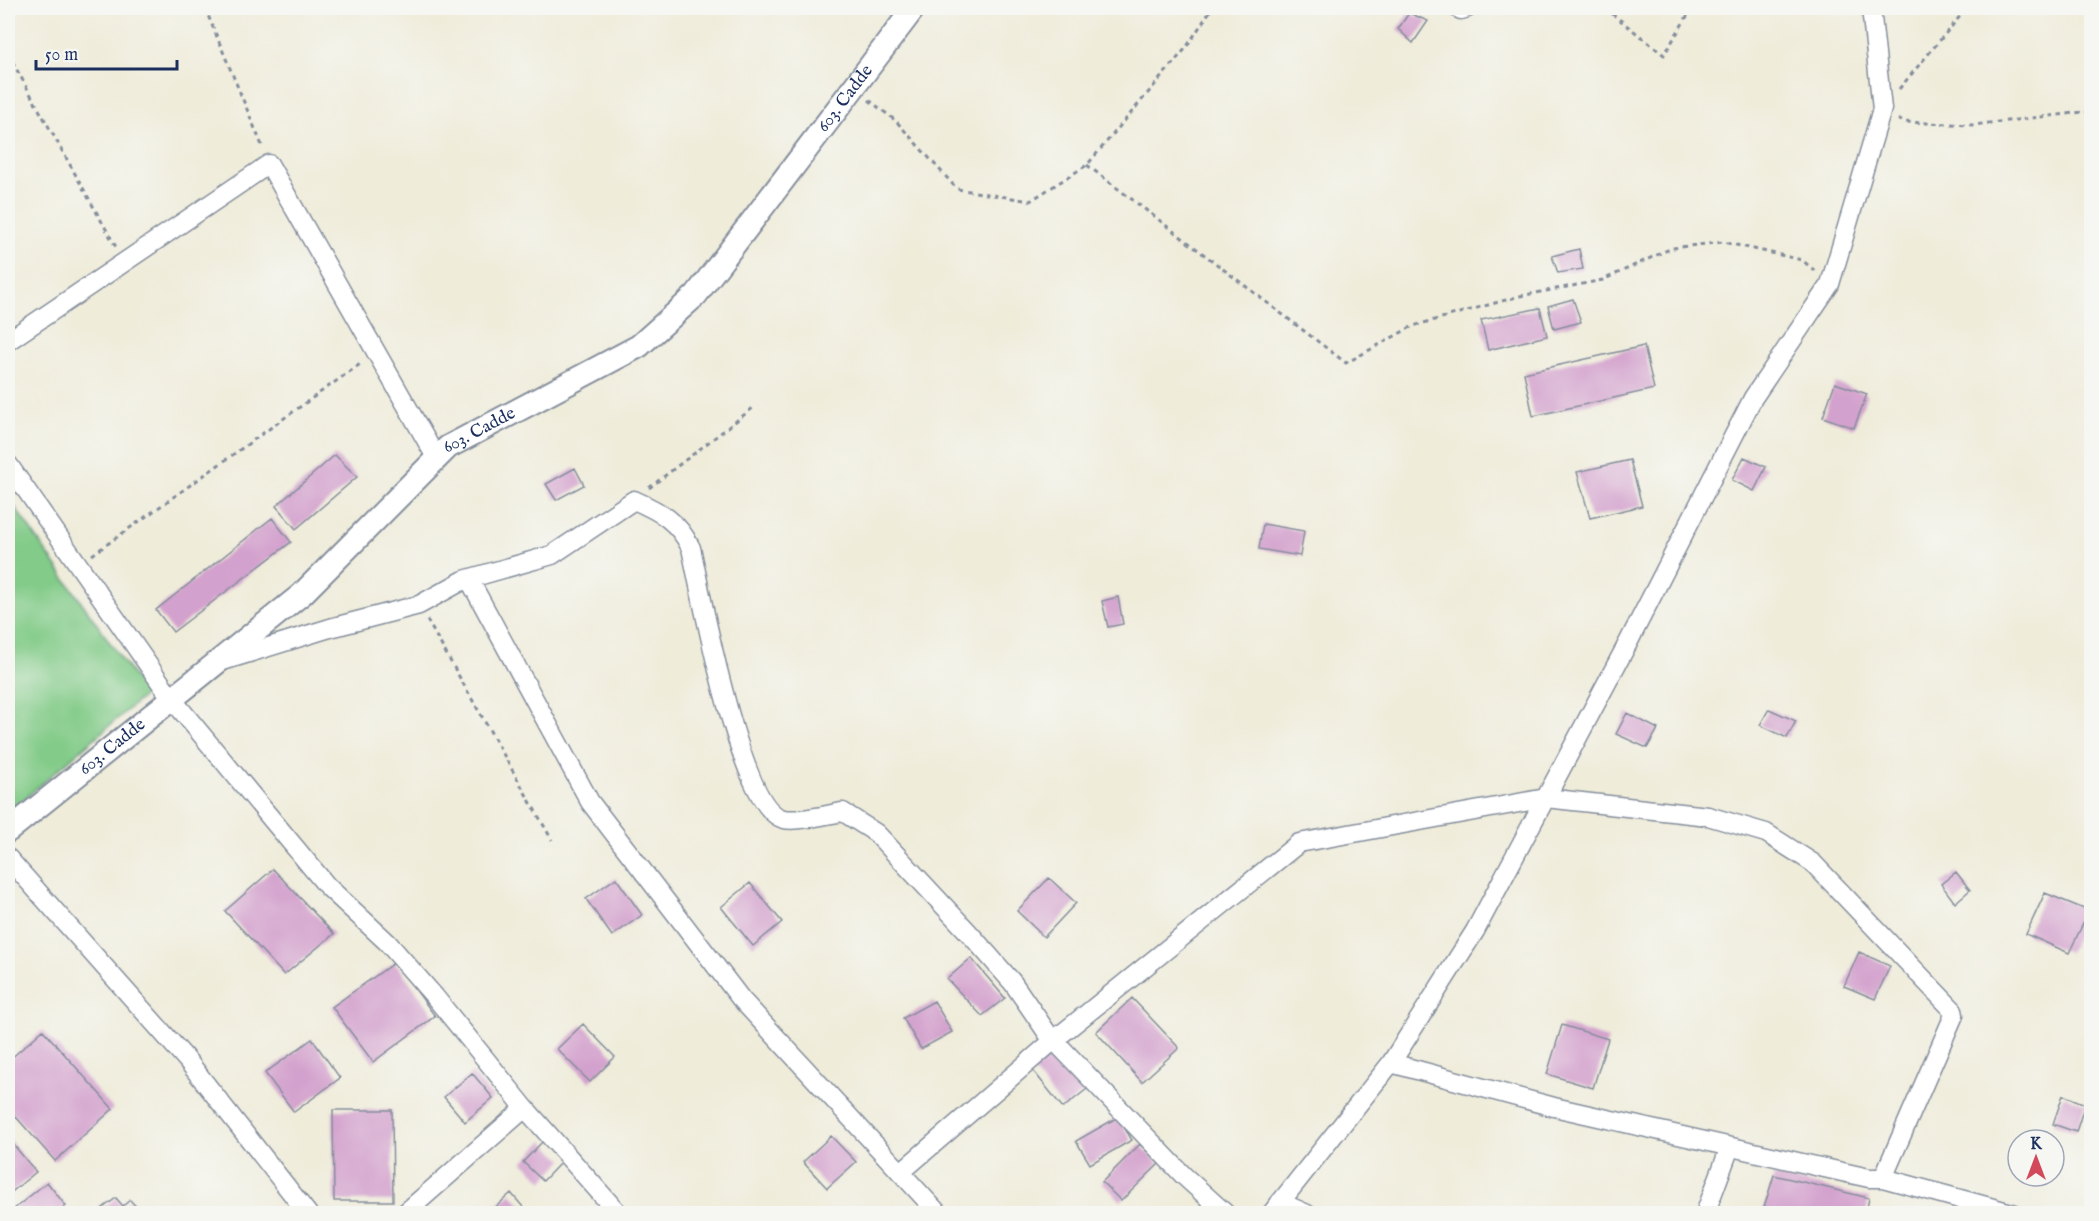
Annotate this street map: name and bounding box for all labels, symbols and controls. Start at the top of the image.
scale bar [36,33,177,71]
text: 50 m [45,44,78,67]
street label: 603. Cadde [812,60,878,137]
street label: 603. Cadde [437,402,519,458]
street label: 603. Cadde [74,713,150,781]
north arrow [2006,1128,2066,1188]
text: K [2030,1135,2043,1155]

